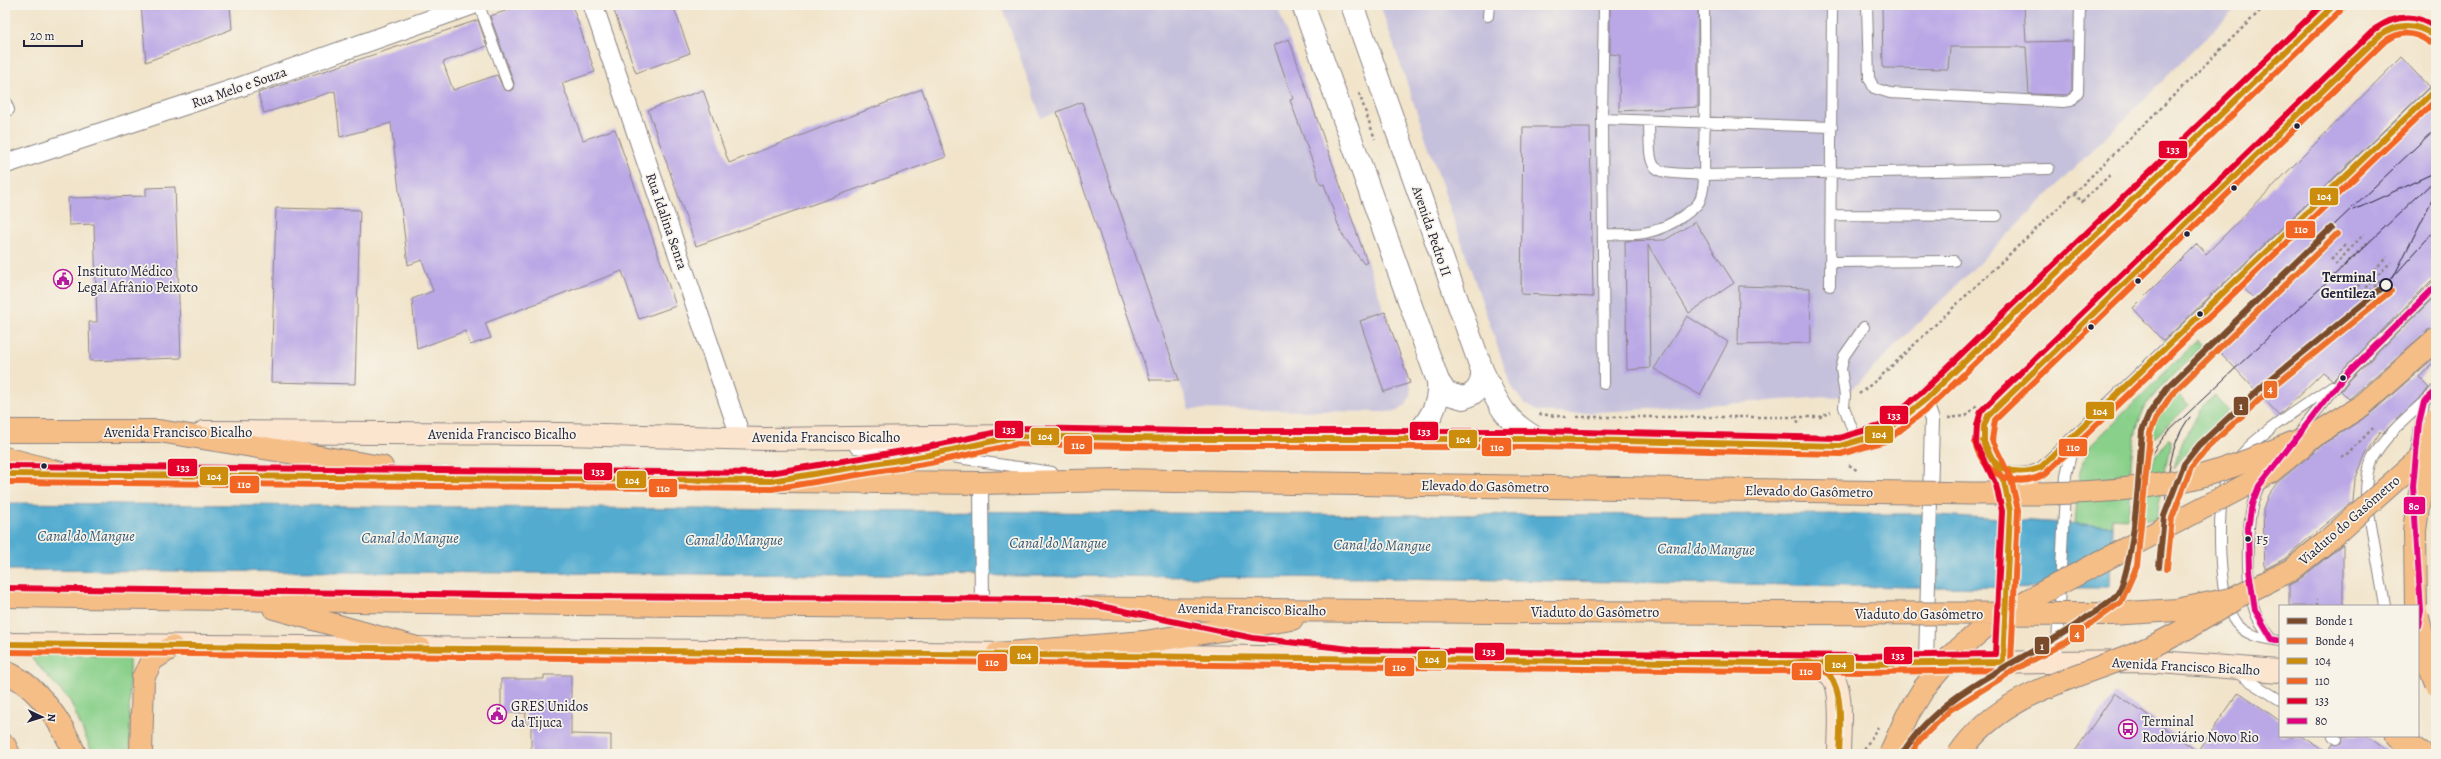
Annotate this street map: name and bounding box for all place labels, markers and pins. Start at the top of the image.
unlabelled marker [2292,121,2302,131]
unlabelled marker [2229,183,2239,193]
unlabelled marker [2182,229,2192,239]
place label: Instituto Médico Legal Afrânio Peixoto [77,262,198,297]
public building icon: Instituto Médico Legal Afrânio Peixoto [52,268,74,290]
place label: Terminal Gentileza [2321,268,2376,303]
unlabelled marker [2133,276,2143,286]
marker: Terminal Gentileza [2379,278,2393,292]
unlabelled marker [2195,309,2205,319]
unlabelled marker [2086,322,2096,332]
unlabelled marker [2338,373,2348,383]
unlabelled marker [39,461,49,471]
place label: F5 [2256,531,2268,548]
marker: F5 [2243,534,2253,544]
place label: GRES Unidos da Tijuca [511,697,588,732]
public building icon: GRES Unidos da Tijuca [486,703,508,725]
place label: Terminal Rodoviário Novo Rio [2142,712,2259,747]
bus stop icon: Terminal Rodoviário Novo Rio [2117,718,2139,740]

